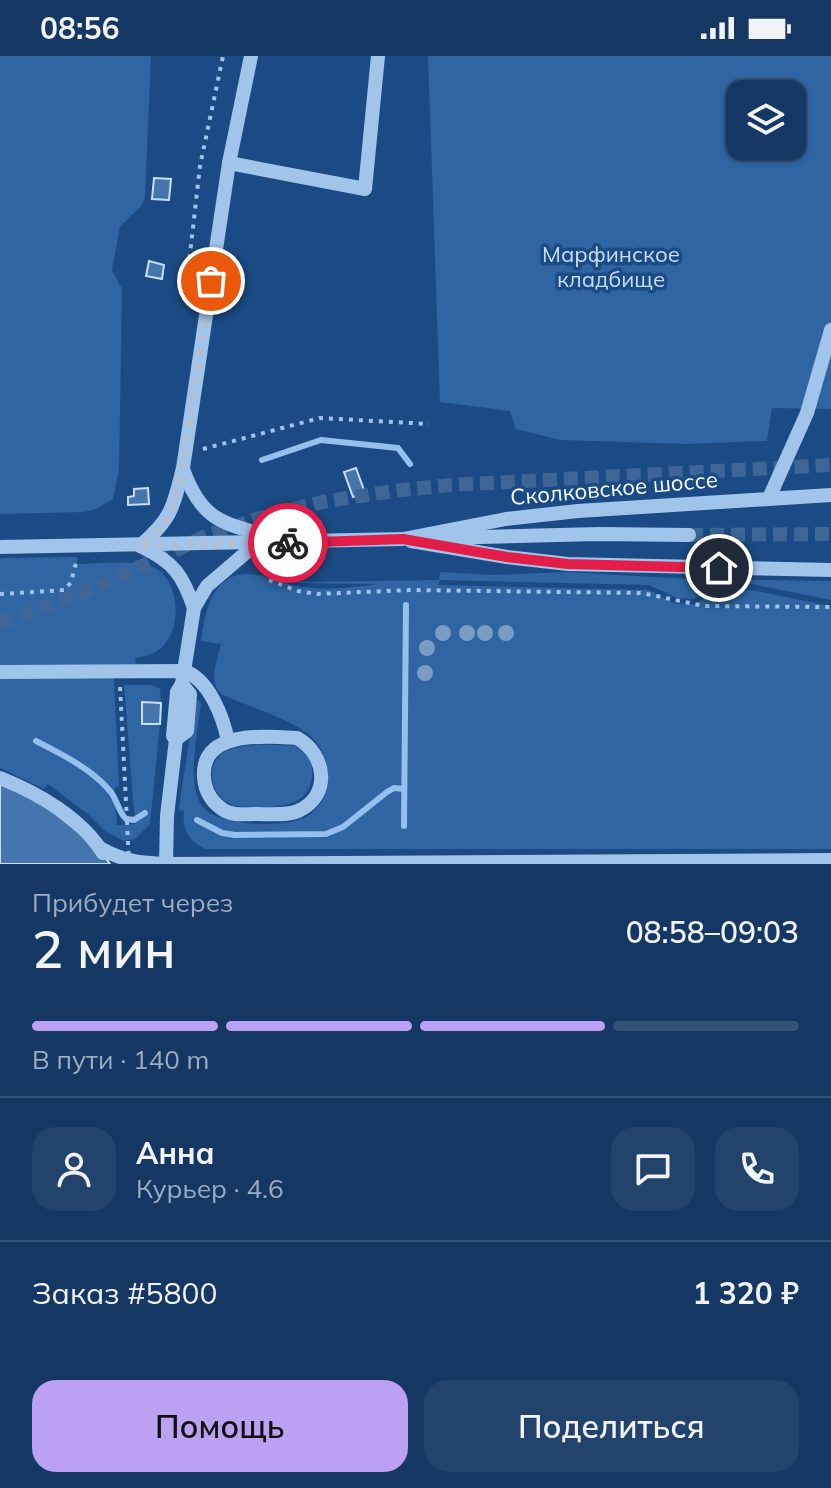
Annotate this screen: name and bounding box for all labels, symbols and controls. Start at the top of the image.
text: 08:56 [40,9,119,47]
map controls [726,80,806,160]
button: layers [726,80,806,160]
park label: Марфинское кладбище [542,240,680,293]
pin [177,247,245,315]
icon: bag [189,259,233,303]
street label: Сколковское шоссе [509,465,719,511]
courier [248,503,328,583]
icon: bike [266,521,310,565]
pin [685,534,753,602]
icon: home [697,546,741,590]
text: Прибудет через [32,886,233,919]
text: 08:58–09:03 [626,913,799,951]
text: 2 мин [32,916,176,981]
text: В пути · 140 m [32,1043,209,1076]
button: person [32,1127,116,1211]
button: chat [611,1127,695,1211]
button: phone [715,1127,799,1211]
text: Анна [136,1134,215,1172]
text: Курьер · 4.6 [136,1172,284,1205]
text: Заказ #5800 [32,1274,217,1312]
text: 1 320 ₽ [693,1274,799,1312]
button: Помощь [32,1380,408,1472]
button: Поделиться [424,1380,799,1472]

